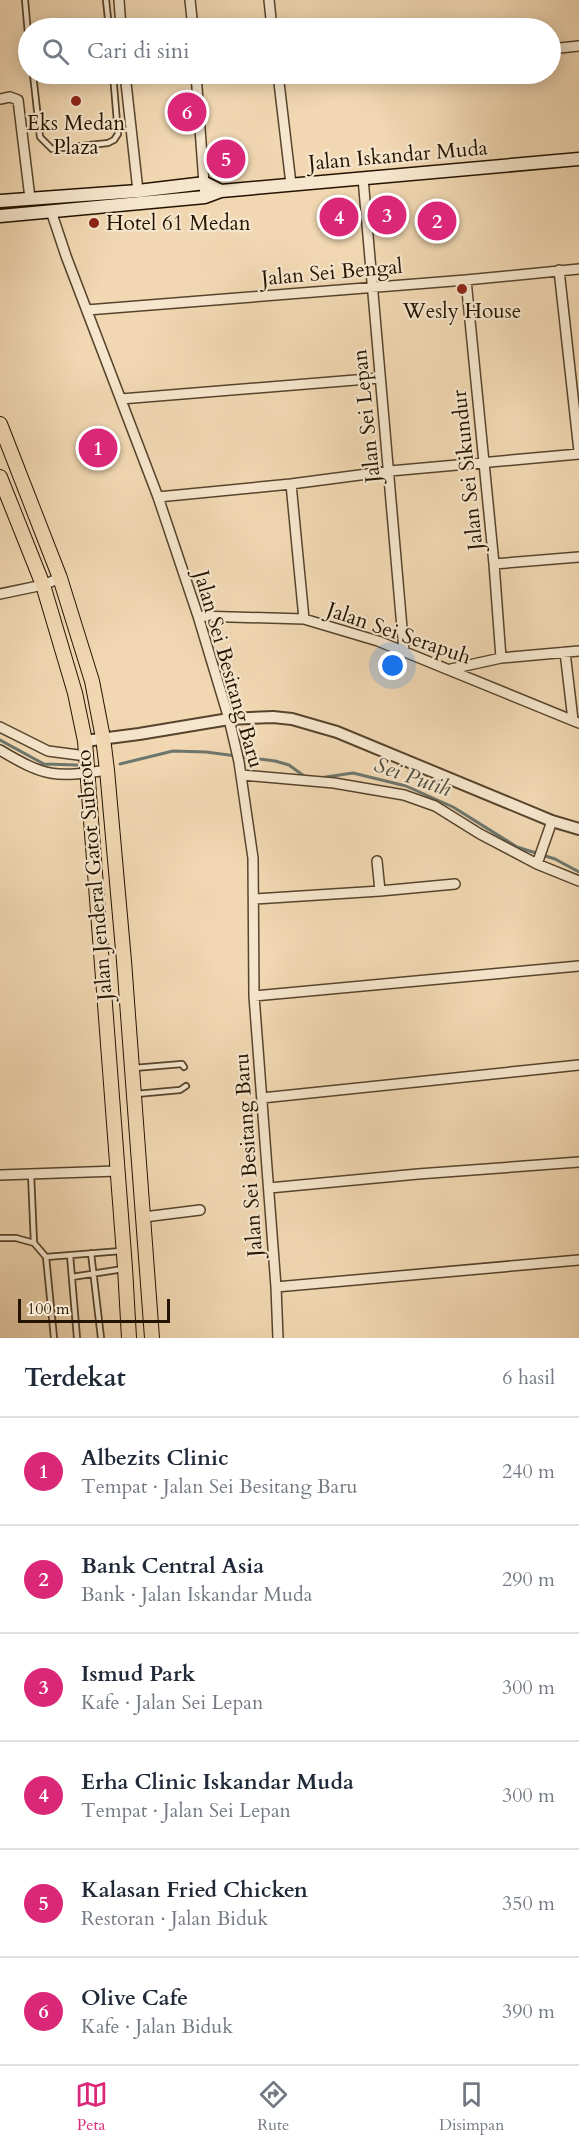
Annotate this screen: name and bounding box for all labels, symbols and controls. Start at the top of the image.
search box [18,18,561,84]
icon: search [39,35,72,68]
text: Cari di sini [87,36,190,66]
pin: 6 [168,90,207,134]
marker: Eks Medan Plaza [69,94,83,108]
place label: Eks Medan Plaza [27,109,125,162]
street label: Jalan Iskandar Muda [304,133,489,178]
pin: 5 [206,136,246,182]
pin: 3 [368,192,406,238]
pin: 4 [320,194,358,240]
pin: 2 [418,198,456,244]
place label: Hotel 61 Medan [106,209,251,238]
marker: Hotel 61 Medan [87,216,101,230]
street label: Jalan Sei Bengal [257,252,404,293]
marker: Wesly House [455,282,469,296]
place label: Wesly House [402,297,521,326]
street label: Jalan Sei Lepan [345,348,388,487]
street label: Jalan Sei Sikundur [445,388,491,555]
pin: 1 [78,426,118,470]
street label: Jalan Sei Besitang Baru [186,564,271,771]
street label: Jalan Sei Serapuh [320,594,475,672]
your location [378,651,407,680]
street label: Jalan Jenderal Gatot Subroto [69,748,120,1004]
water label: Sei Putih [370,750,456,804]
street label: Jalan Sei Besitang Baru [227,1052,270,1261]
scale bar [18,1296,170,1324]
text: 100 m [27,1298,69,1320]
text: Terdekat [24,1360,126,1395]
text: 6 hasil [502,1364,555,1391]
text: Albezits Clinic [81,1443,229,1473]
text: 1 [38,1458,49,1485]
text: 240 m [502,1458,555,1485]
text: Tempat · Jalan Sei Besitang Baru [81,1473,357,1500]
text: Bank Central Asia [81,1551,264,1581]
text: 2 [38,1566,49,1593]
text: 290 m [502,1566,555,1593]
text: Bank · Jalan Iskandar Muda [81,1581,312,1608]
text: Ismud Park [81,1659,196,1689]
text: 3 [38,1674,49,1701]
text: 300 m [502,1674,555,1701]
text: Kafe · Jalan Sei Lepan [81,1689,263,1716]
text: Erha Clinic Iskandar Muda [81,1767,354,1797]
text: 4 [38,1782,49,1809]
text: 300 m [502,1782,555,1809]
text: Tempat · Jalan Sei Lepan [81,1797,291,1824]
text: Kalasan Fried Chicken [81,1875,308,1905]
text: 5 [38,1890,49,1917]
text: 350 m [502,1890,555,1917]
text: Restoran · Jalan Biduk [81,1905,268,1932]
text: Olive Cafe [81,1983,188,2013]
text: 6 [38,1998,49,2025]
text: 390 m [502,1998,555,2025]
text: Kafe · Jalan Biduk [81,2013,233,2040]
tab: Peta [75,2078,108,2136]
tab: Rute [257,2078,290,2136]
tab: Disimpan [439,2078,504,2136]

